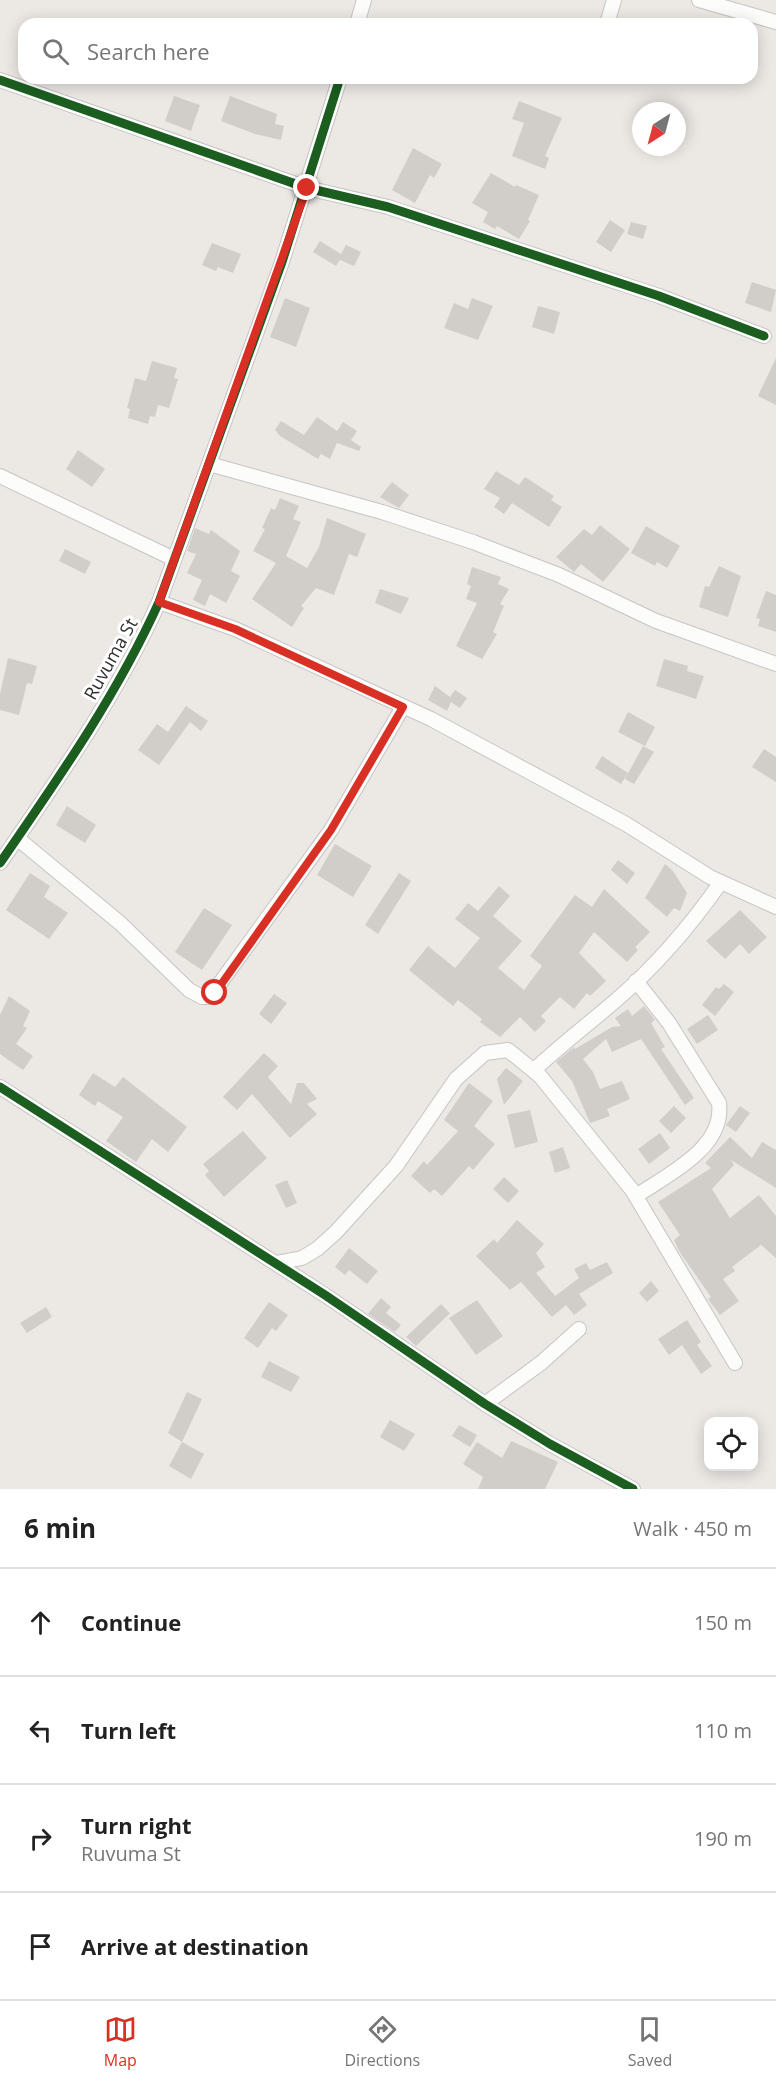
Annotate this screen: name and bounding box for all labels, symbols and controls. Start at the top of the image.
search box [18,18,758,84]
icon: search [39,35,72,68]
text: Search here [87,36,210,66]
north arrow [632,102,686,156]
route end [293,174,319,200]
street label: Ruvuma St [78,613,142,704]
route start [201,979,227,1005]
map controls [704,1417,758,1471]
button: locate [704,1417,758,1471]
text: 6 min [24,1510,96,1546]
text: Walk · 450 m [633,1515,752,1542]
icon: ahead [24,1606,57,1639]
text: Continue [81,1607,181,1637]
text: 150 m [694,1609,752,1636]
icon: left [24,1714,57,1747]
text: Turn left [81,1715,176,1745]
text: 110 m [694,1717,752,1744]
text: Turn right [81,1810,192,1840]
icon: right [24,1822,57,1855]
text: 190 m [694,1825,752,1852]
text: Ruvuma St [81,1840,181,1867]
icon: arrive [24,1930,57,1963]
text: Arrive at destination [81,1931,309,1961]
tab: Map [104,2013,137,2071]
tab: Directions [344,2013,420,2071]
tab: Saved [628,2013,672,2071]

